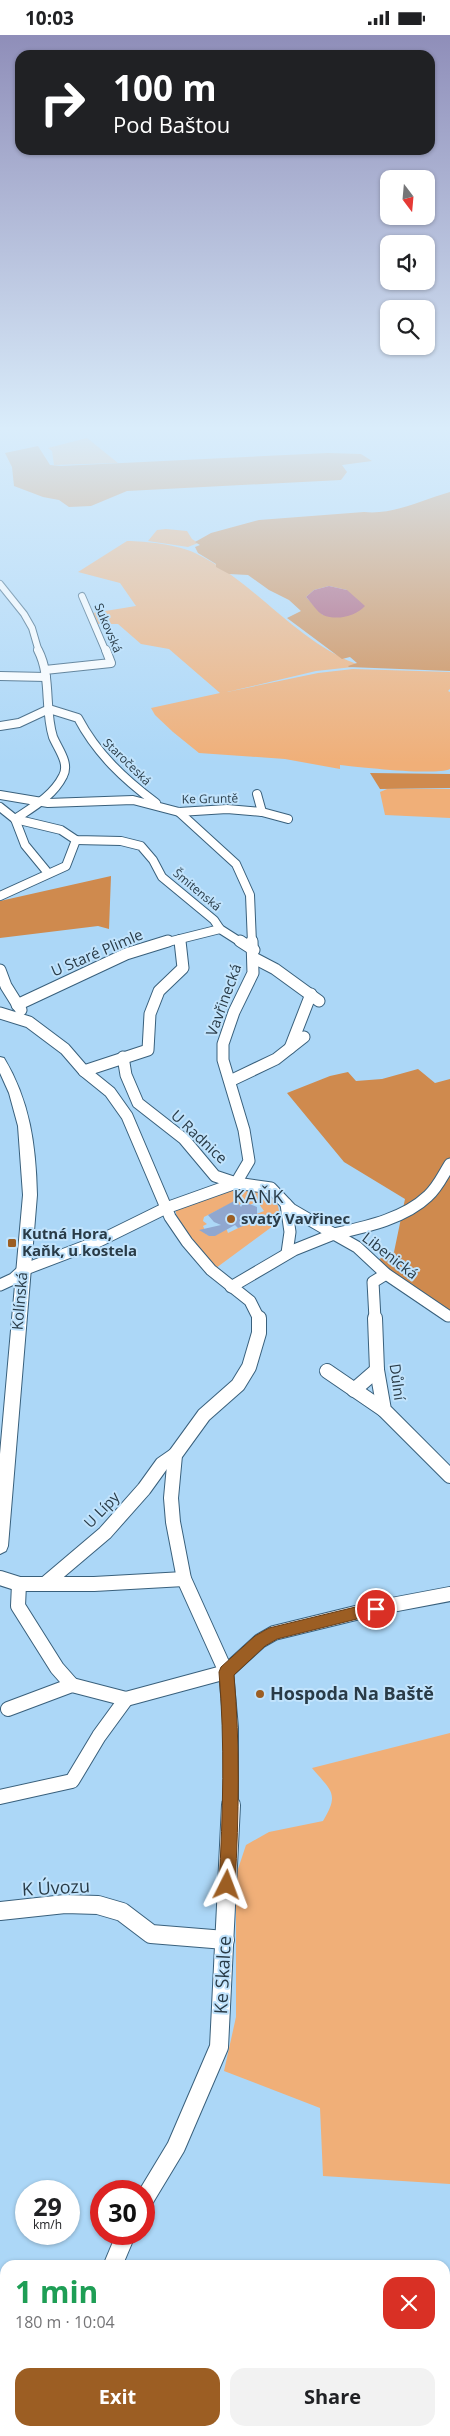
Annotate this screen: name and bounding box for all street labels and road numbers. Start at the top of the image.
street label: Sukovská [90,600,126,655]
street label: Staročeská [100,734,155,789]
street label: Ke Gruntě [182,790,239,807]
street label: Šmitenská [170,865,225,915]
street label: U Staré Plimle [48,924,146,980]
street label: Vavřinecká [201,961,245,1039]
street label: U Radnice [167,1105,232,1168]
street label: Libenická [359,1227,423,1283]
street label: Kolínská [6,1271,32,1331]
street label: Důlní [386,1362,411,1403]
street label: U Lípy [79,1486,124,1532]
street label: K Úvozu [21,1873,91,1901]
street label: Ke Skalce [208,1935,236,2015]

